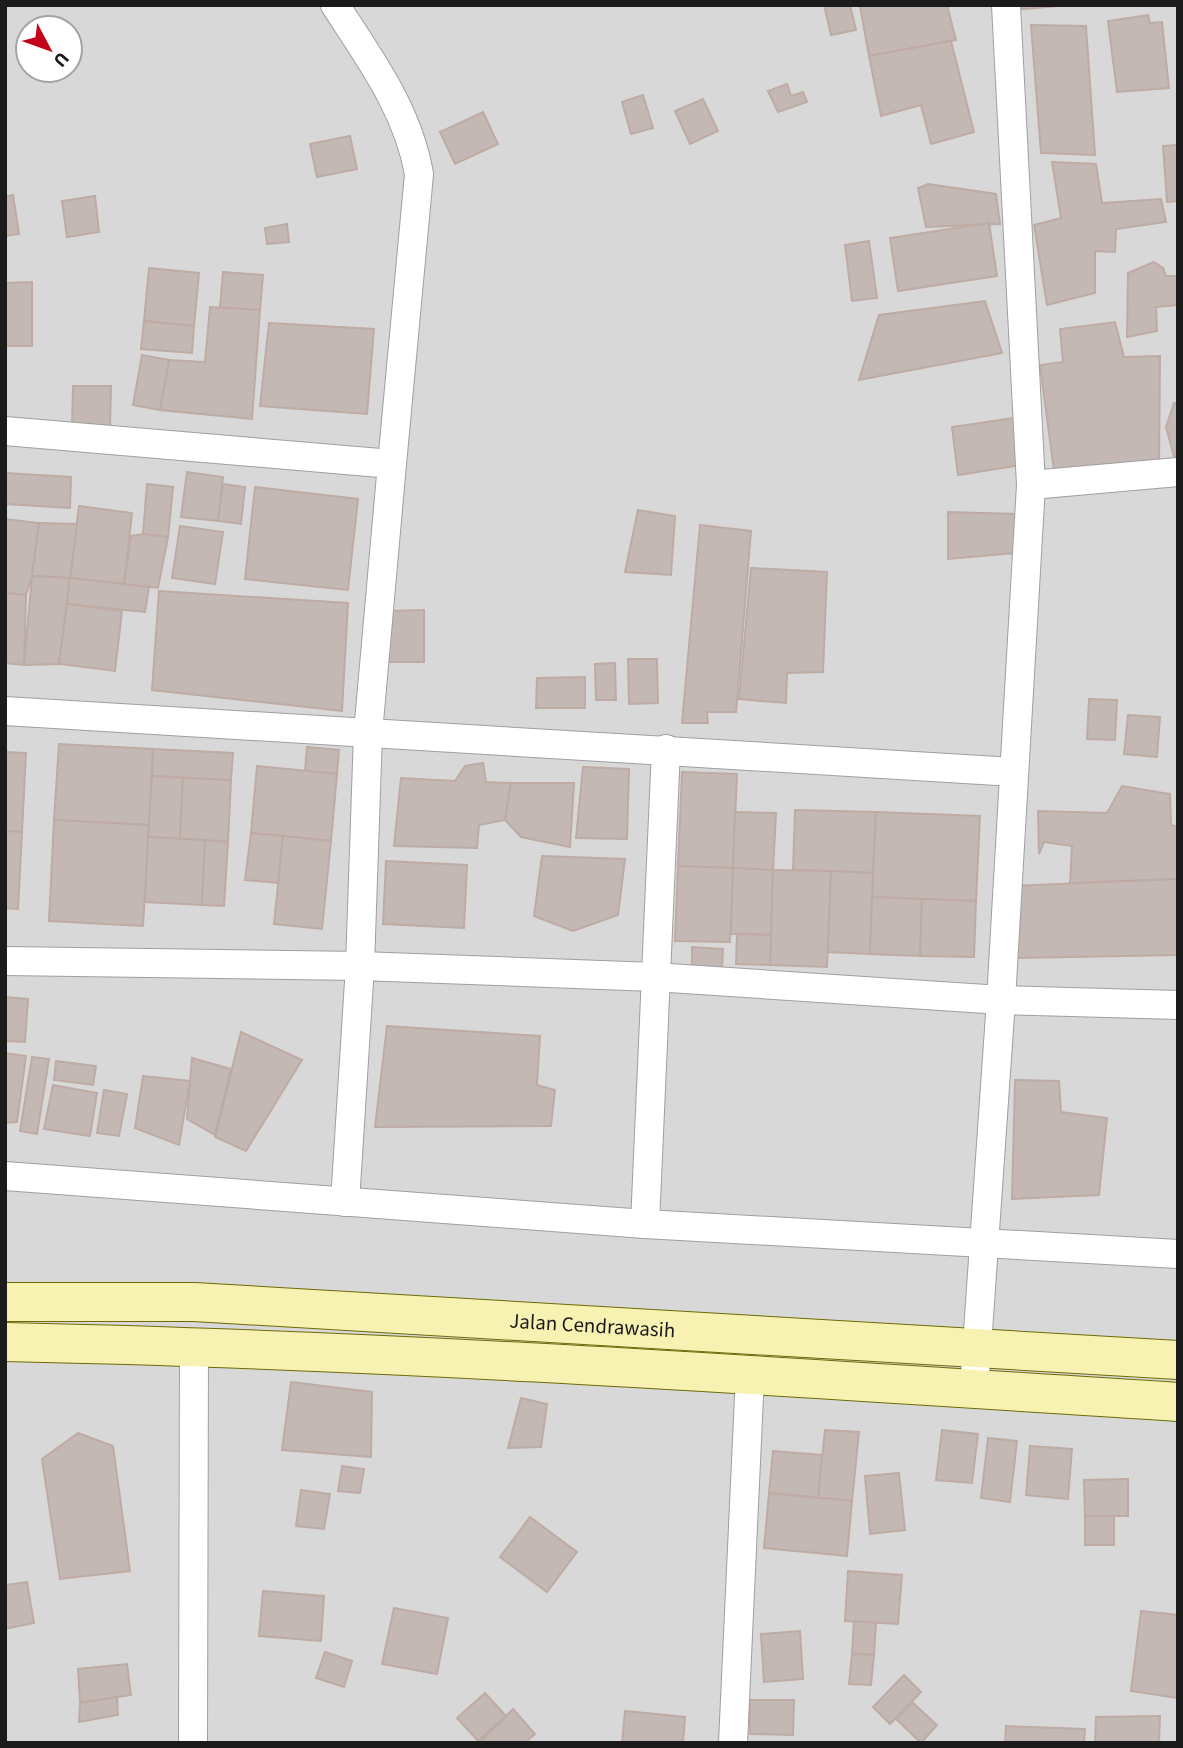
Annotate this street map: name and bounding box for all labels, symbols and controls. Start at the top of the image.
north arrow [14,14,84,84]
text: U [46,46,75,73]
street label: Jalan Cendrawasih [508,1306,676,1345]

